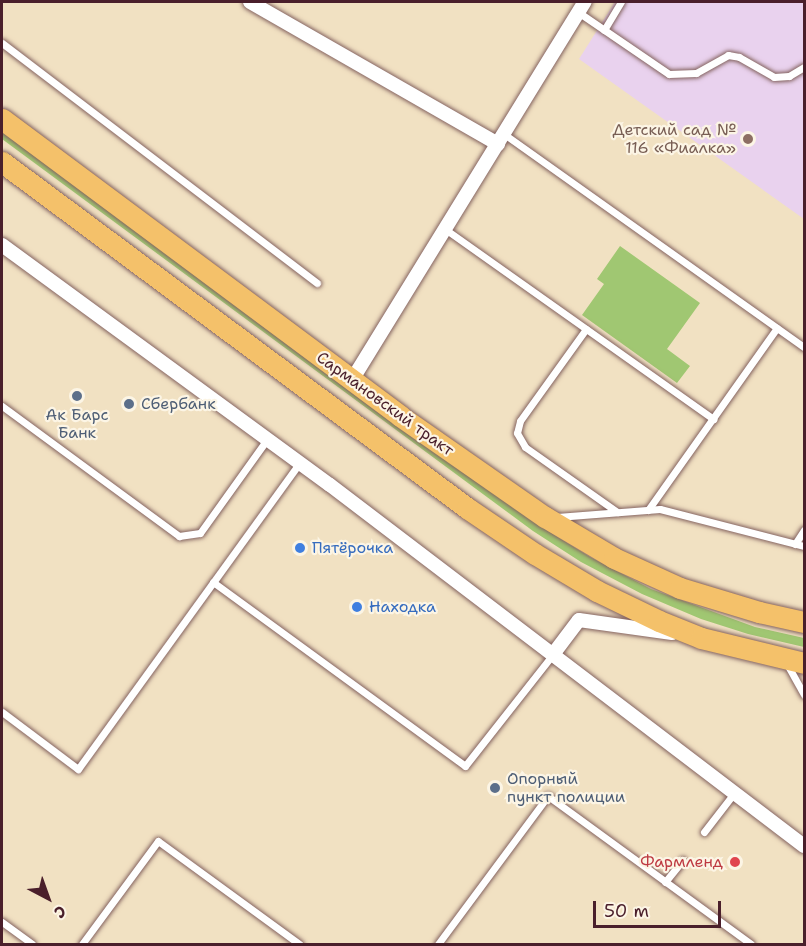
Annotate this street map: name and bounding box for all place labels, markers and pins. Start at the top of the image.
place label: Детский сад № 116 «Фиалка» [613,120,736,158]
marker: Детский сад № 116 «Фиалка» [741,132,755,146]
marker: Ак Барс Банк [70,389,84,403]
place label: Сбербанк [141,394,216,414]
marker: Сбербанк [122,397,136,411]
place label: Ак Барс Банк [46,405,108,443]
place label: Пятёрочка [312,538,393,558]
marker: Пятёрочка [293,541,307,555]
place label: Находка [369,597,436,617]
marker: Находка [350,600,364,614]
place label: Опорный пункт полиции [507,769,625,807]
marker: Опорный пункт полиции [488,781,502,795]
place label: Фармленд [640,852,723,872]
marker: Фармленд [728,855,742,869]

